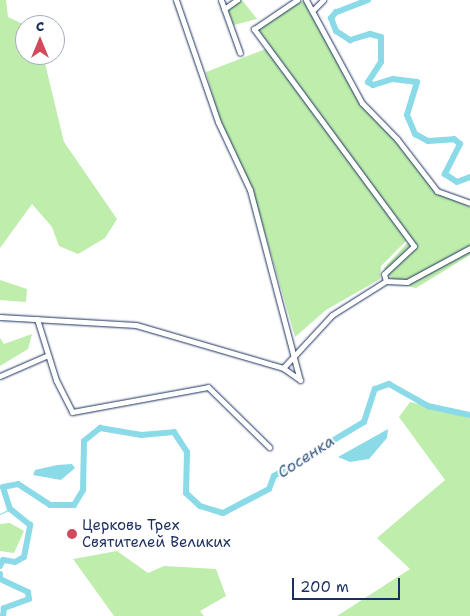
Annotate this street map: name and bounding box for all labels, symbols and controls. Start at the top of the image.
north arrow [15,15,65,65]
text: С [36,17,44,35]
water label: Сосенка [274,432,338,482]
place label: Церковь Трех Святителей Великих [82,516,231,551]
marker: Церковь Трех Святителей Великих [66,528,78,540]
scale bar [295,568,402,600]
text: 200 m [300,577,349,597]

